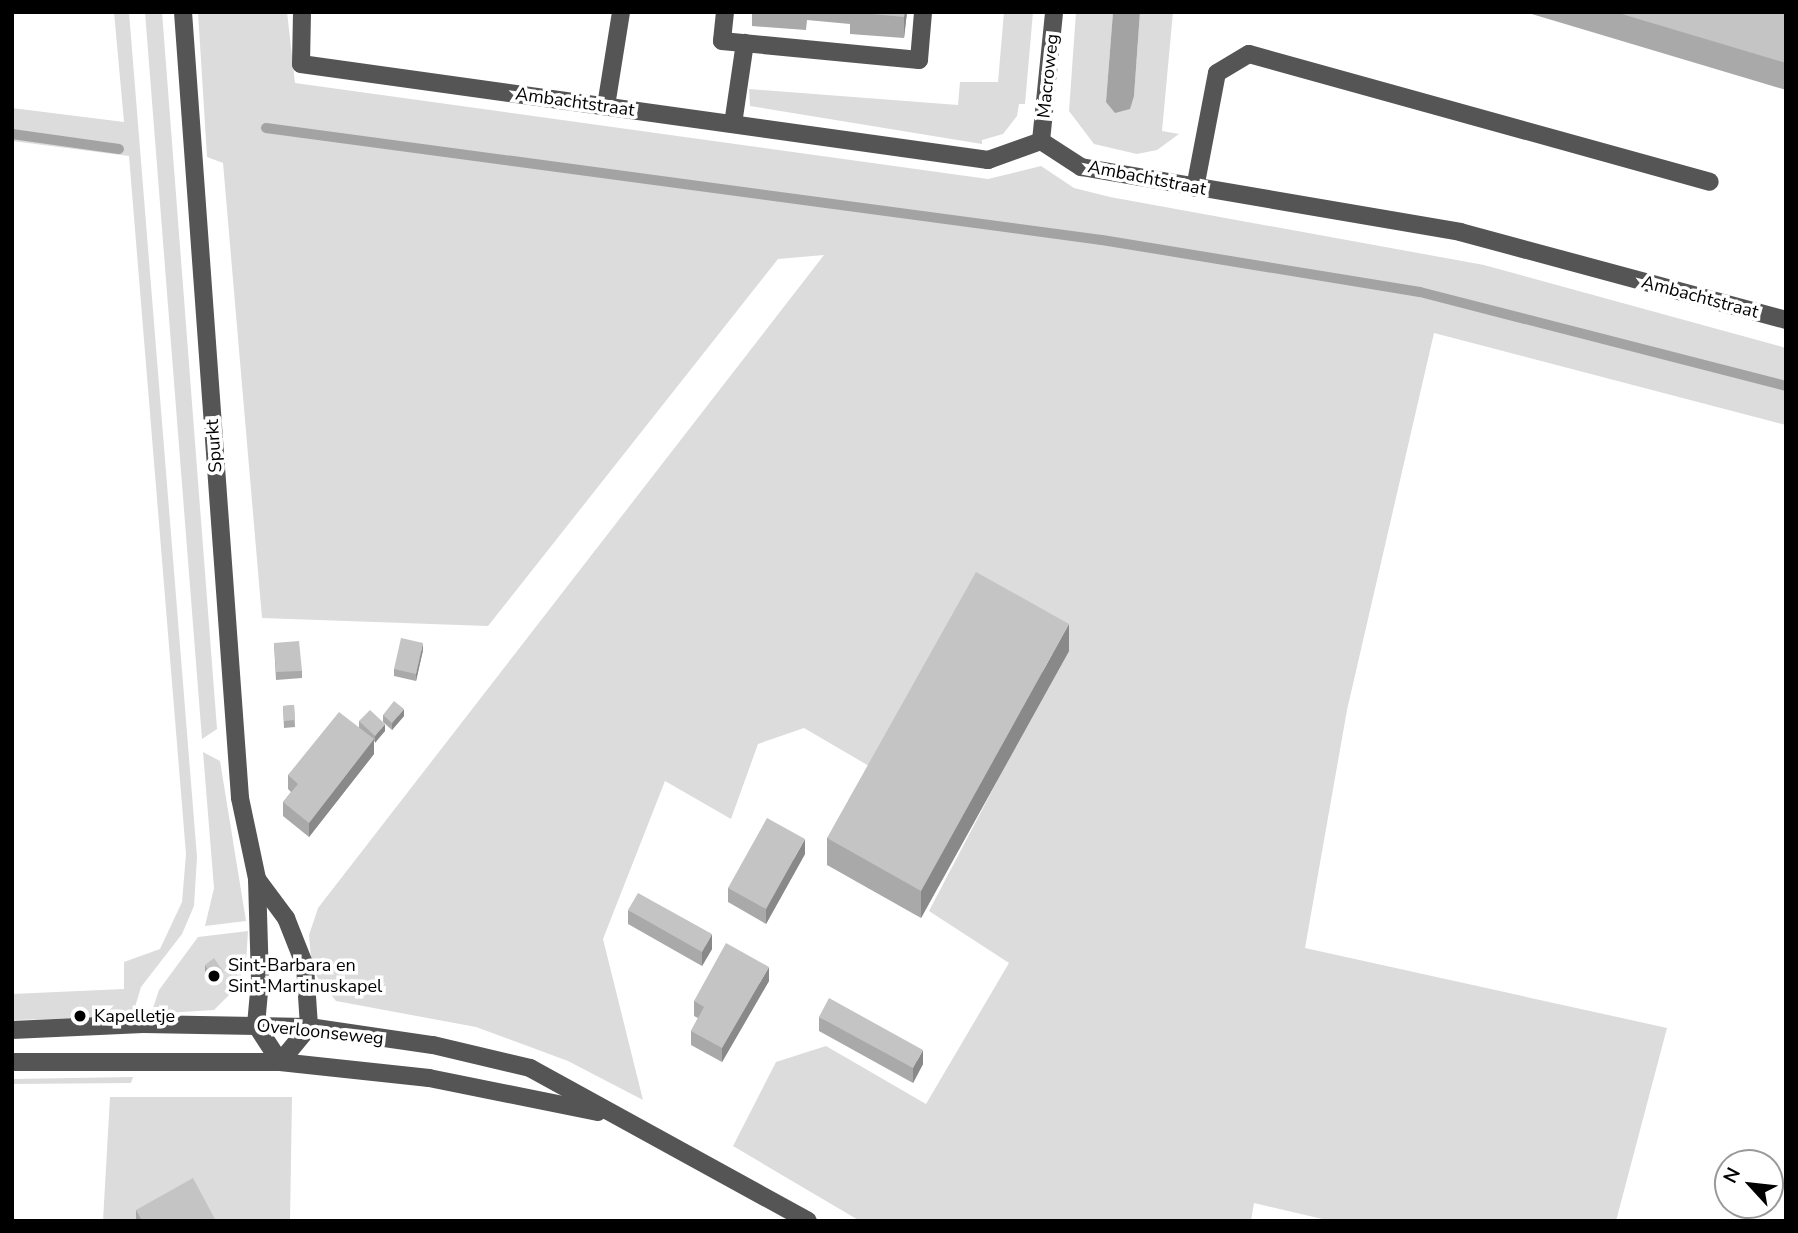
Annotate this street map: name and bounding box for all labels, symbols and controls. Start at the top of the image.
street label: Macroweg [1033,33,1063,119]
street label: Ambachtstraat [514,83,636,121]
street label: Ambachtstraat [1086,156,1208,200]
street label: Ambachtstraat [1639,271,1761,323]
street label: Spurkt [201,419,227,473]
place label: Sint-Barbara en Sint-Martinuskapel [228,955,382,998]
marker: Sint-Barbara en Sint-Martinuskapel [206,968,222,984]
place label: Kapelletje [94,1005,175,1027]
marker: Kapelletje [72,1008,88,1024]
street label: Overloonseweg [255,1015,385,1049]
north arrow [1714,1149,1784,1219]
text: N [1717,1163,1747,1188]

